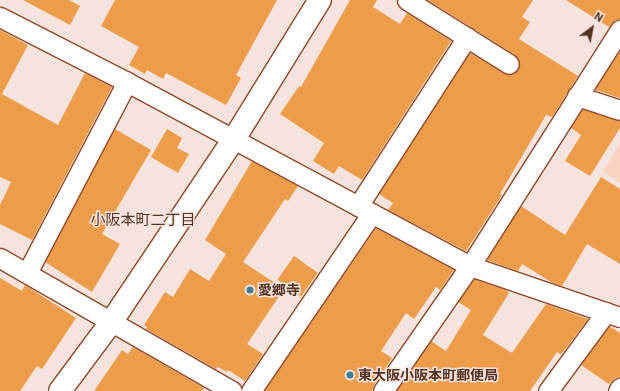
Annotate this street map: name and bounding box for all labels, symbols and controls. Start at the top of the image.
north arrow [572,8,612,48]
text: N [592,10,605,25]
district label: 小阪本町二丁目 [91,212,195,230]
place label: 愛郷寺 [258,282,300,298]
marker: 愛郷寺 [245,285,255,295]
place label: 東大阪小阪本町郵便局 [358,367,498,383]
marker: 東大阪小阪本町郵便局 [345,370,355,380]

